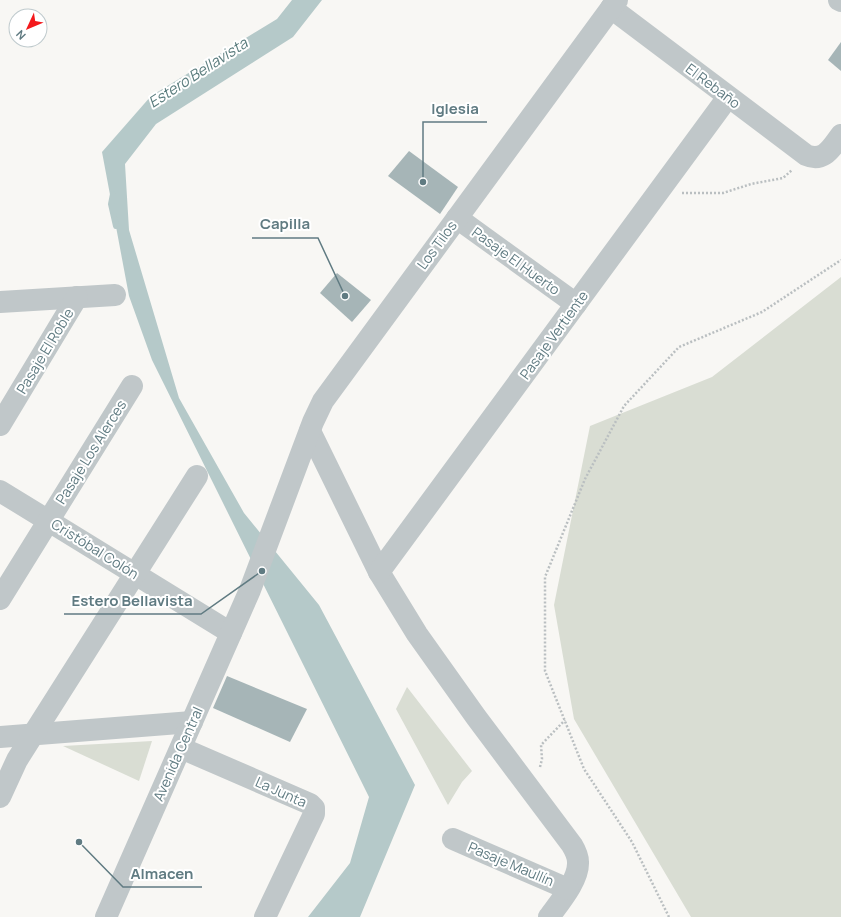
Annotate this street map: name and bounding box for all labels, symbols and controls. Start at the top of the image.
north arrow [8,8,48,48]
text: N [12,27,29,43]
water label: Estero Bellavista [144,32,252,113]
street label: El Rebaño [682,59,744,112]
callout: Iglesia [423,95,487,122]
text: Iglesia [431,98,479,119]
callout: Capilla [252,211,318,238]
text: Capilla [260,213,310,234]
street label: Los Tilos [412,216,461,273]
street label: Pasaje El Huerto [469,222,564,299]
street label: Pasaje Vertiente [515,287,592,383]
street label: Pasaje El Roble [12,305,78,397]
street label: Pasaje Los Alerces [51,396,130,507]
street label: Cristóbal Colón [48,514,143,583]
callout: Estero Bellavista [64,587,201,614]
text: Estero Bellavista [71,590,193,611]
street label: Avenida Central [148,704,207,804]
street label: La Junta [253,772,310,811]
street label: Pasaje Maullín [465,837,557,890]
callout: Almacen [123,860,202,887]
text: Almacen [131,863,194,884]

